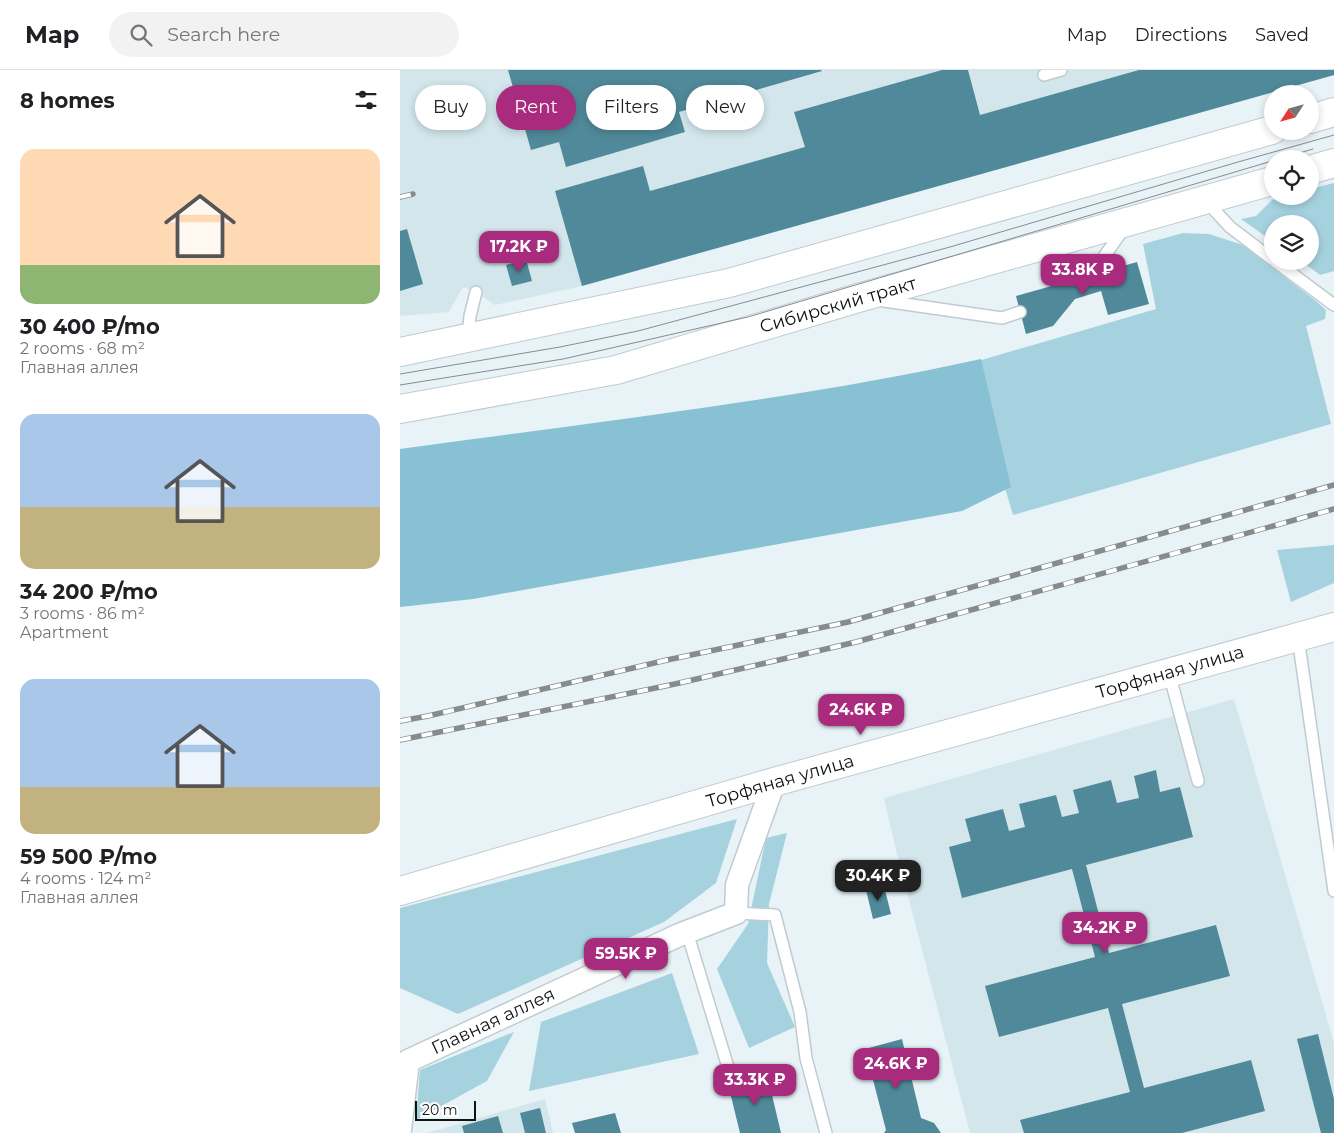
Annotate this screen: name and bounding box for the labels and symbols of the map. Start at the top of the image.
north arrow [1264,85,1319,140]
pin: 17.2K ₽ [473,230,565,273]
pin: 33.8K ₽ [1037,254,1129,296]
street label: Сибирский тракт [757,272,919,338]
street label: Торфяная улица [1094,640,1246,704]
pin: 24.6K ₽ [815,694,907,736]
street label: Торфяная улица [704,749,856,813]
pin: 30.4K ₽ [832,860,924,902]
pin: 34.2K ₽ [1059,912,1151,954]
pin: 59.5K ₽ [580,938,672,980]
street label: Главная аллея [428,983,558,1059]
pin: 24.6K ₽ [850,1048,942,1090]
pin: 33.3K ₽ [709,1064,801,1106]
scale bar [415,1098,476,1121]

